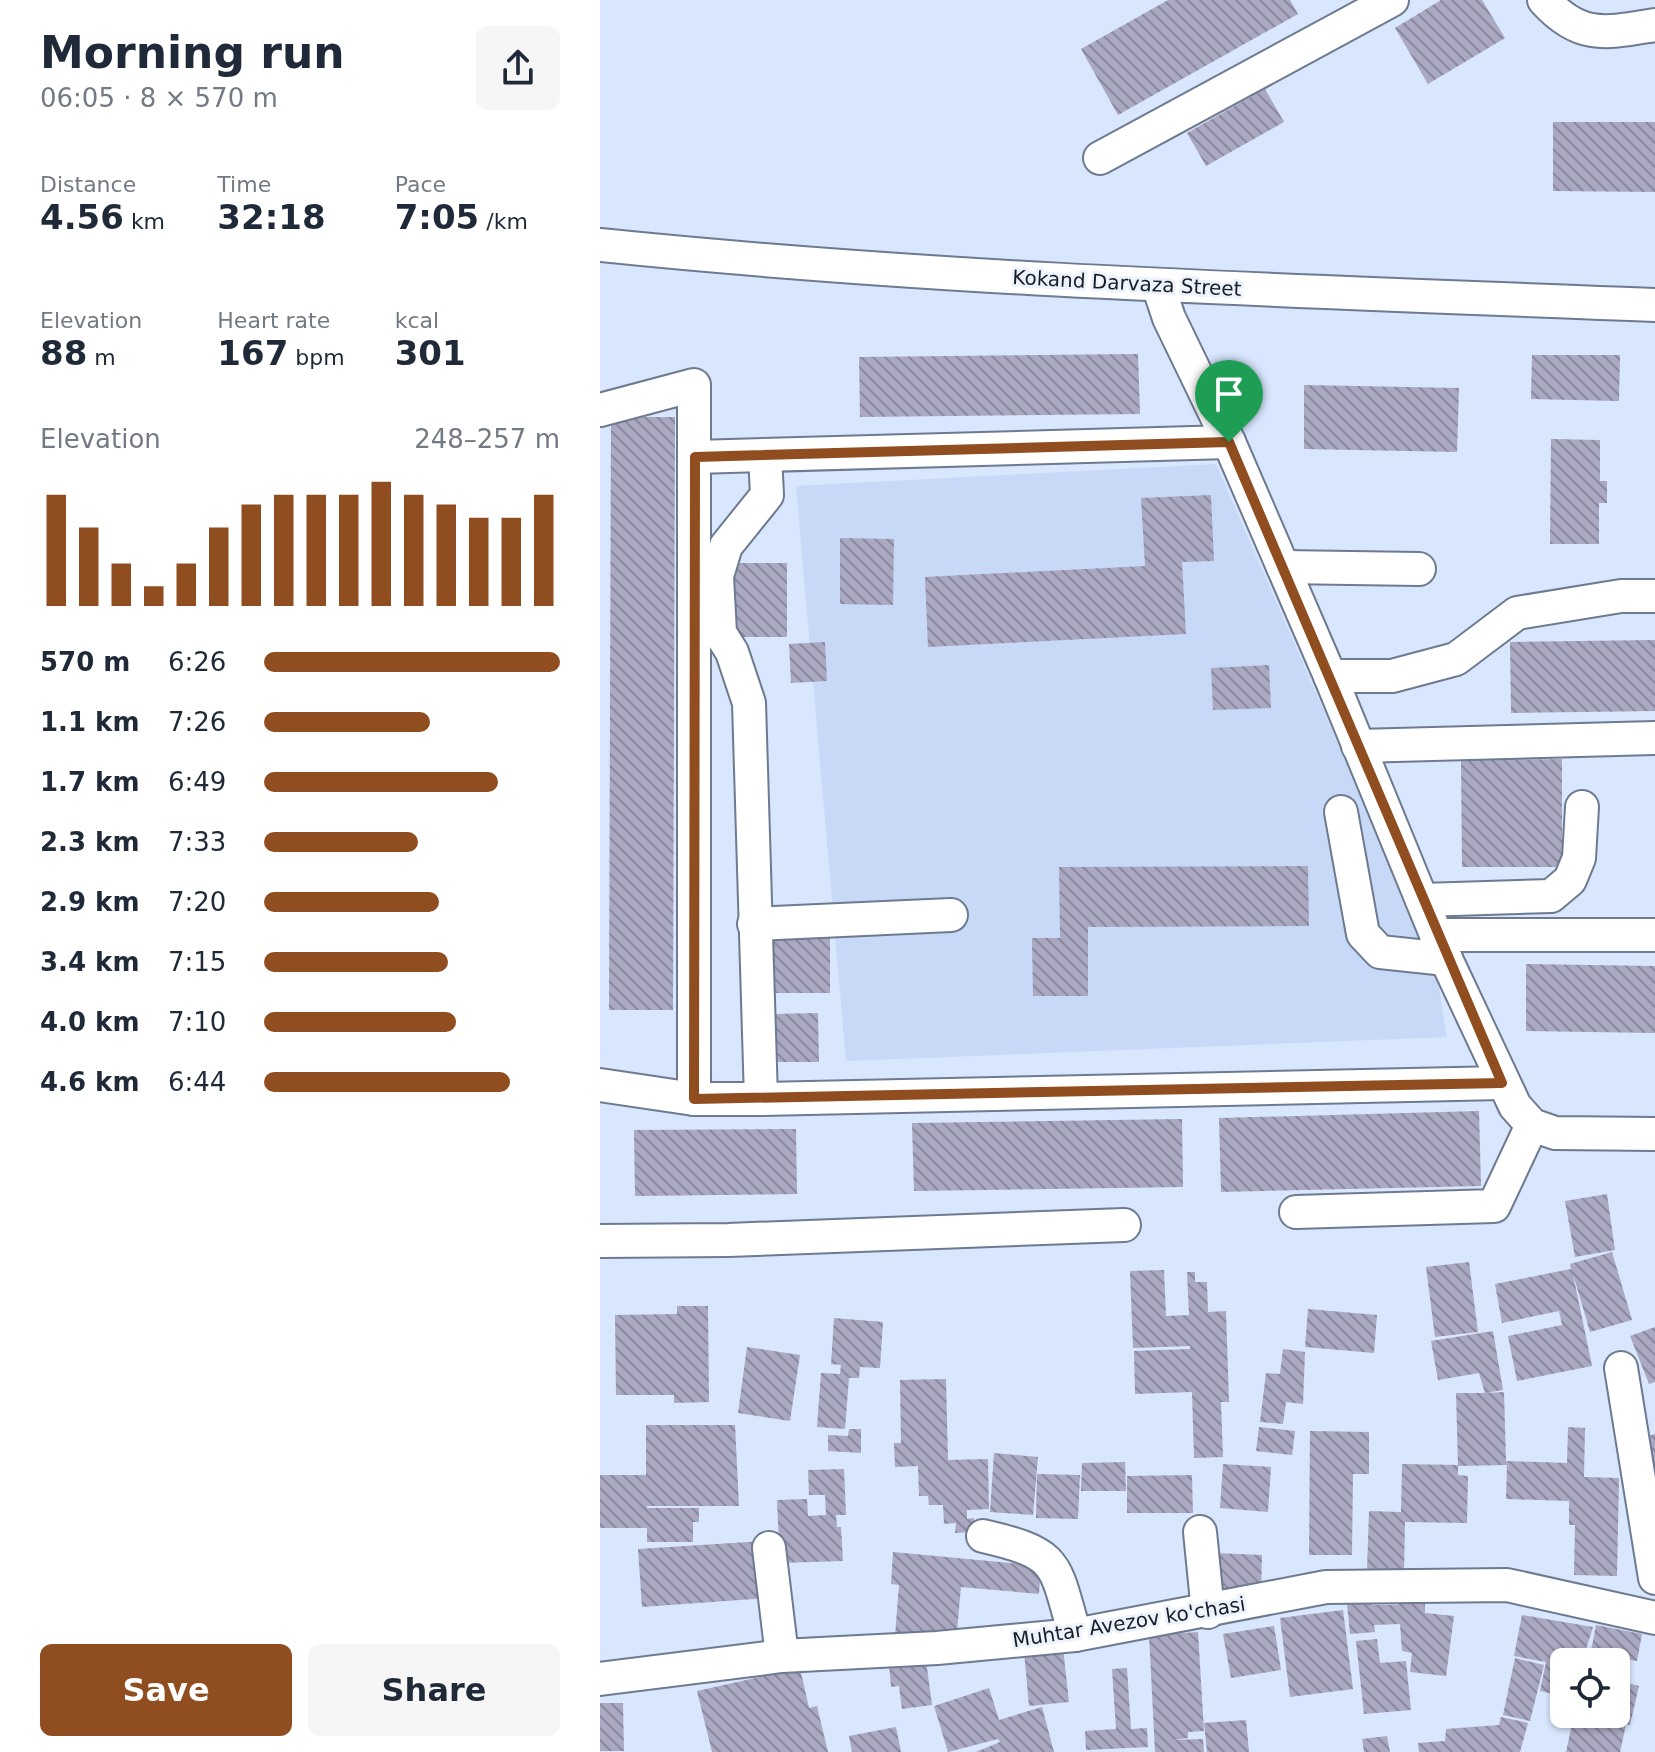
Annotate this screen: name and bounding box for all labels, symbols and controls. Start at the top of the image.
button: share [476,26,560,110]
text: Morning run [40,27,345,78]
text: 06:05 · 8 × 570 m [40,83,278,113]
text: Distance [40,172,136,197]
text: Time [217,172,271,197]
text: Pace [395,172,446,197]
text: 4.56 [40,197,124,237]
text: 32:18 [217,197,326,237]
text: 7:05 [395,197,479,237]
text: km [124,209,165,234]
text: /km [479,209,528,234]
street label: Kokand Darvaza Street [1012,265,1242,301]
text: Elevation [40,308,142,333]
text: Heart rate [217,308,330,333]
text: kcal [395,308,439,333]
text: 88 [40,333,87,373]
text: 167 [217,333,288,373]
text: 301 [395,333,466,373]
text: m [87,345,116,370]
text: bpm [288,345,345,370]
pin [1195,360,1263,442]
icon: arrive [1207,372,1251,416]
text: Elevation [40,424,161,454]
text: 248–257 m [414,424,560,454]
text: 570 m [40,647,130,677]
text: 6:26 [168,647,226,677]
text: 1.1 km [40,707,140,737]
text: 7:26 [168,707,226,737]
text: 1.7 km [40,767,140,797]
text: 6:49 [168,767,226,797]
text: 2.3 km [40,827,140,857]
text: 7:33 [168,827,226,857]
text: 2.9 km [40,887,140,917]
text: 7:20 [168,887,226,917]
text: 3.4 km [40,947,140,977]
text: 7:15 [168,947,226,977]
text: 4.0 km [40,1007,140,1037]
text: 7:10 [168,1007,226,1037]
text: 4.6 km [40,1067,140,1097]
text: 6:44 [168,1067,226,1097]
street label: Muhtar Avezov ko'chasi [1011,1592,1247,1652]
button: Save [40,1644,292,1736]
button: Share [308,1644,560,1736]
map controls [1550,1648,1630,1728]
button: locate [1550,1648,1630,1728]

